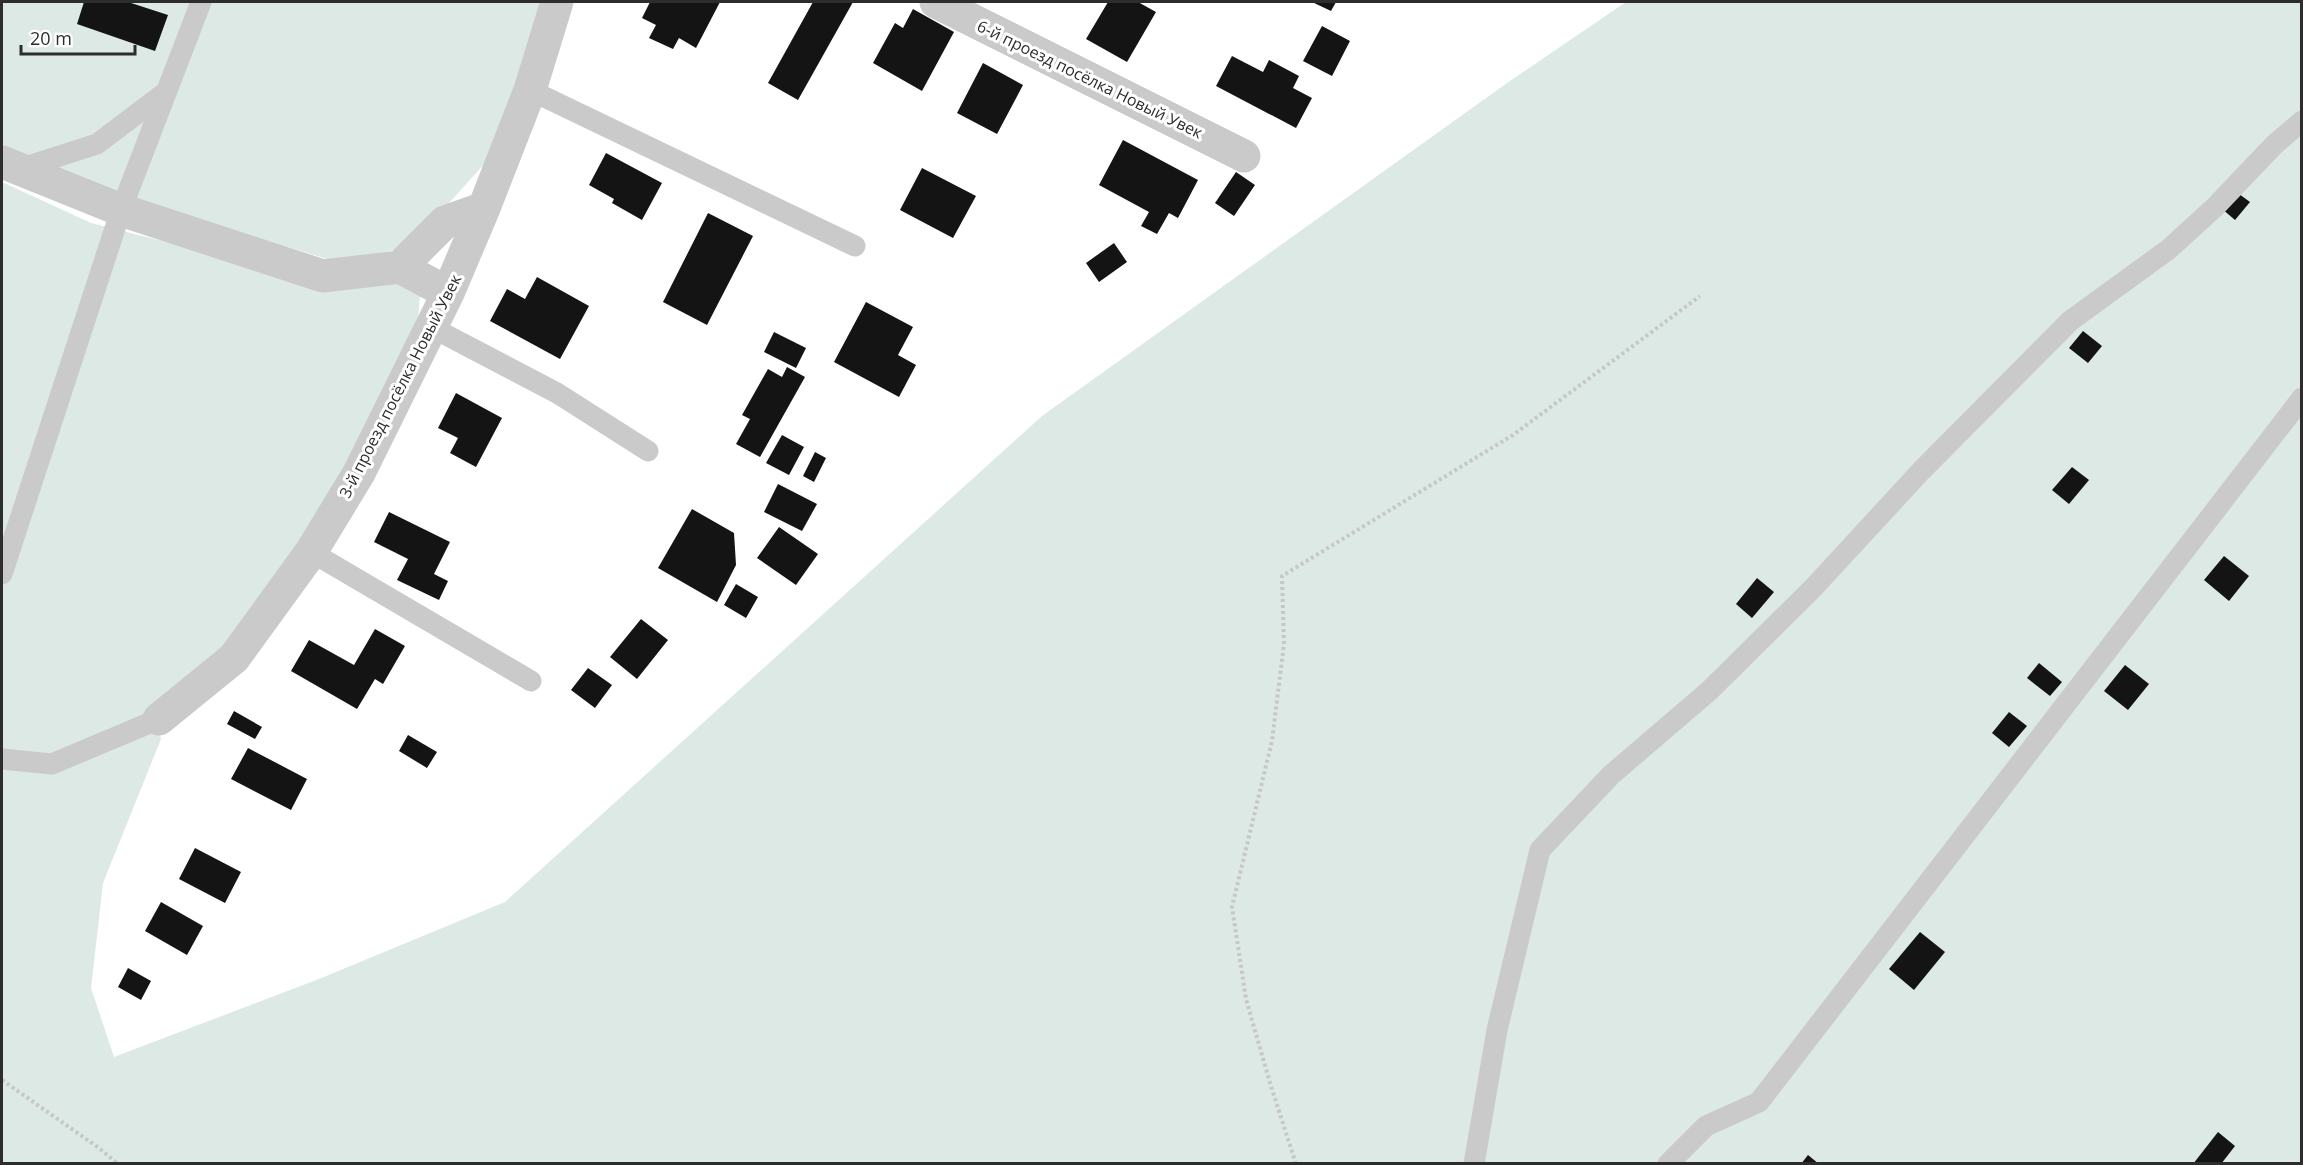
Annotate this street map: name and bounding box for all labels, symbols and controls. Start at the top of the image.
street label: 6-й проезд посёлка Новый Увек [974,15,1207,144]
scale bar [21,18,135,56]
text: 20 m [30,26,72,50]
street label: 3-й проезд посёлка Новый Увек [334,270,466,502]

